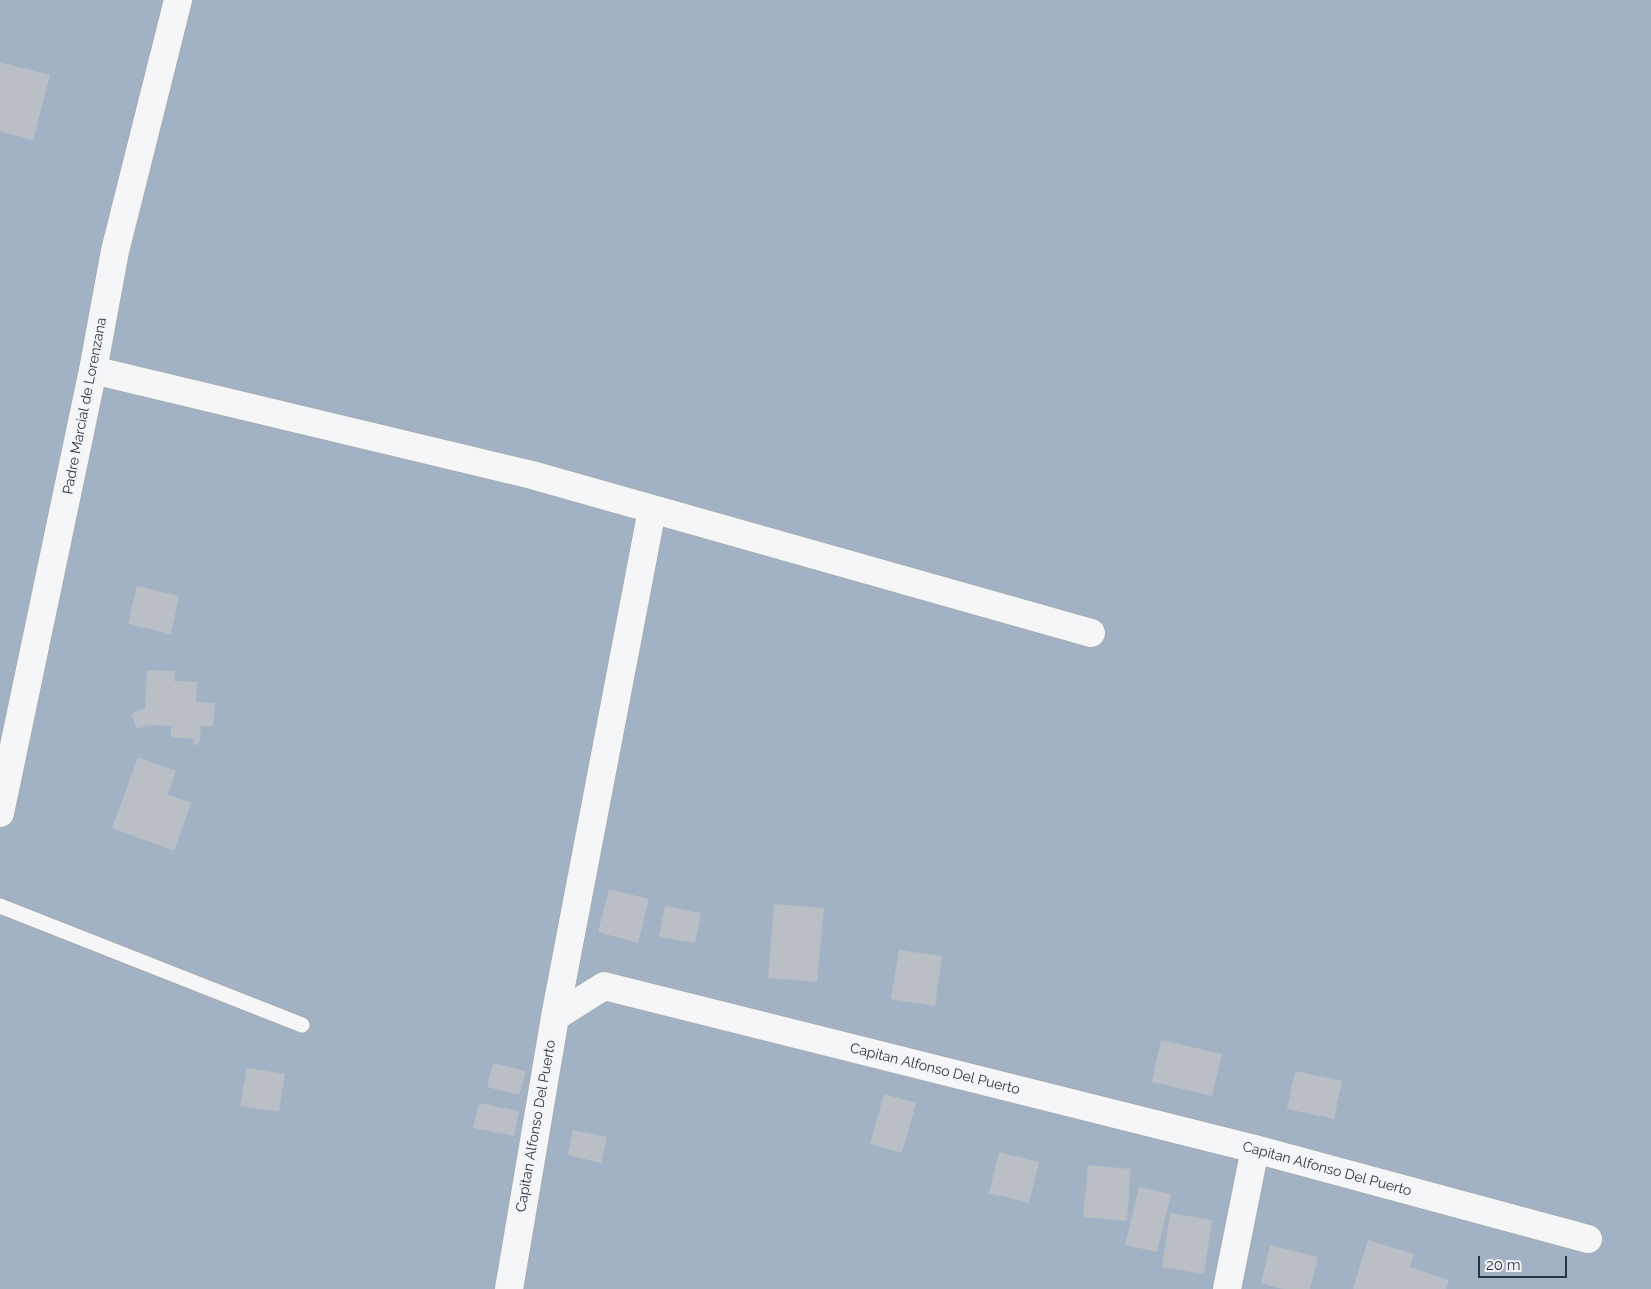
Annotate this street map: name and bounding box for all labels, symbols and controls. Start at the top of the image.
street label: Padre Marcial de Lorenzana [60,316,110,496]
street label: Capitan Alfonso Del Puerto [513,1039,559,1213]
street label: Capitan Alfonso Del Puerto [848,1040,1022,1098]
street label: Capitan Alfonso Del Puerto [1241,1138,1413,1200]
scale bar [1481,1246,1570,1278]
text: 20 m [1486,1256,1521,1274]

